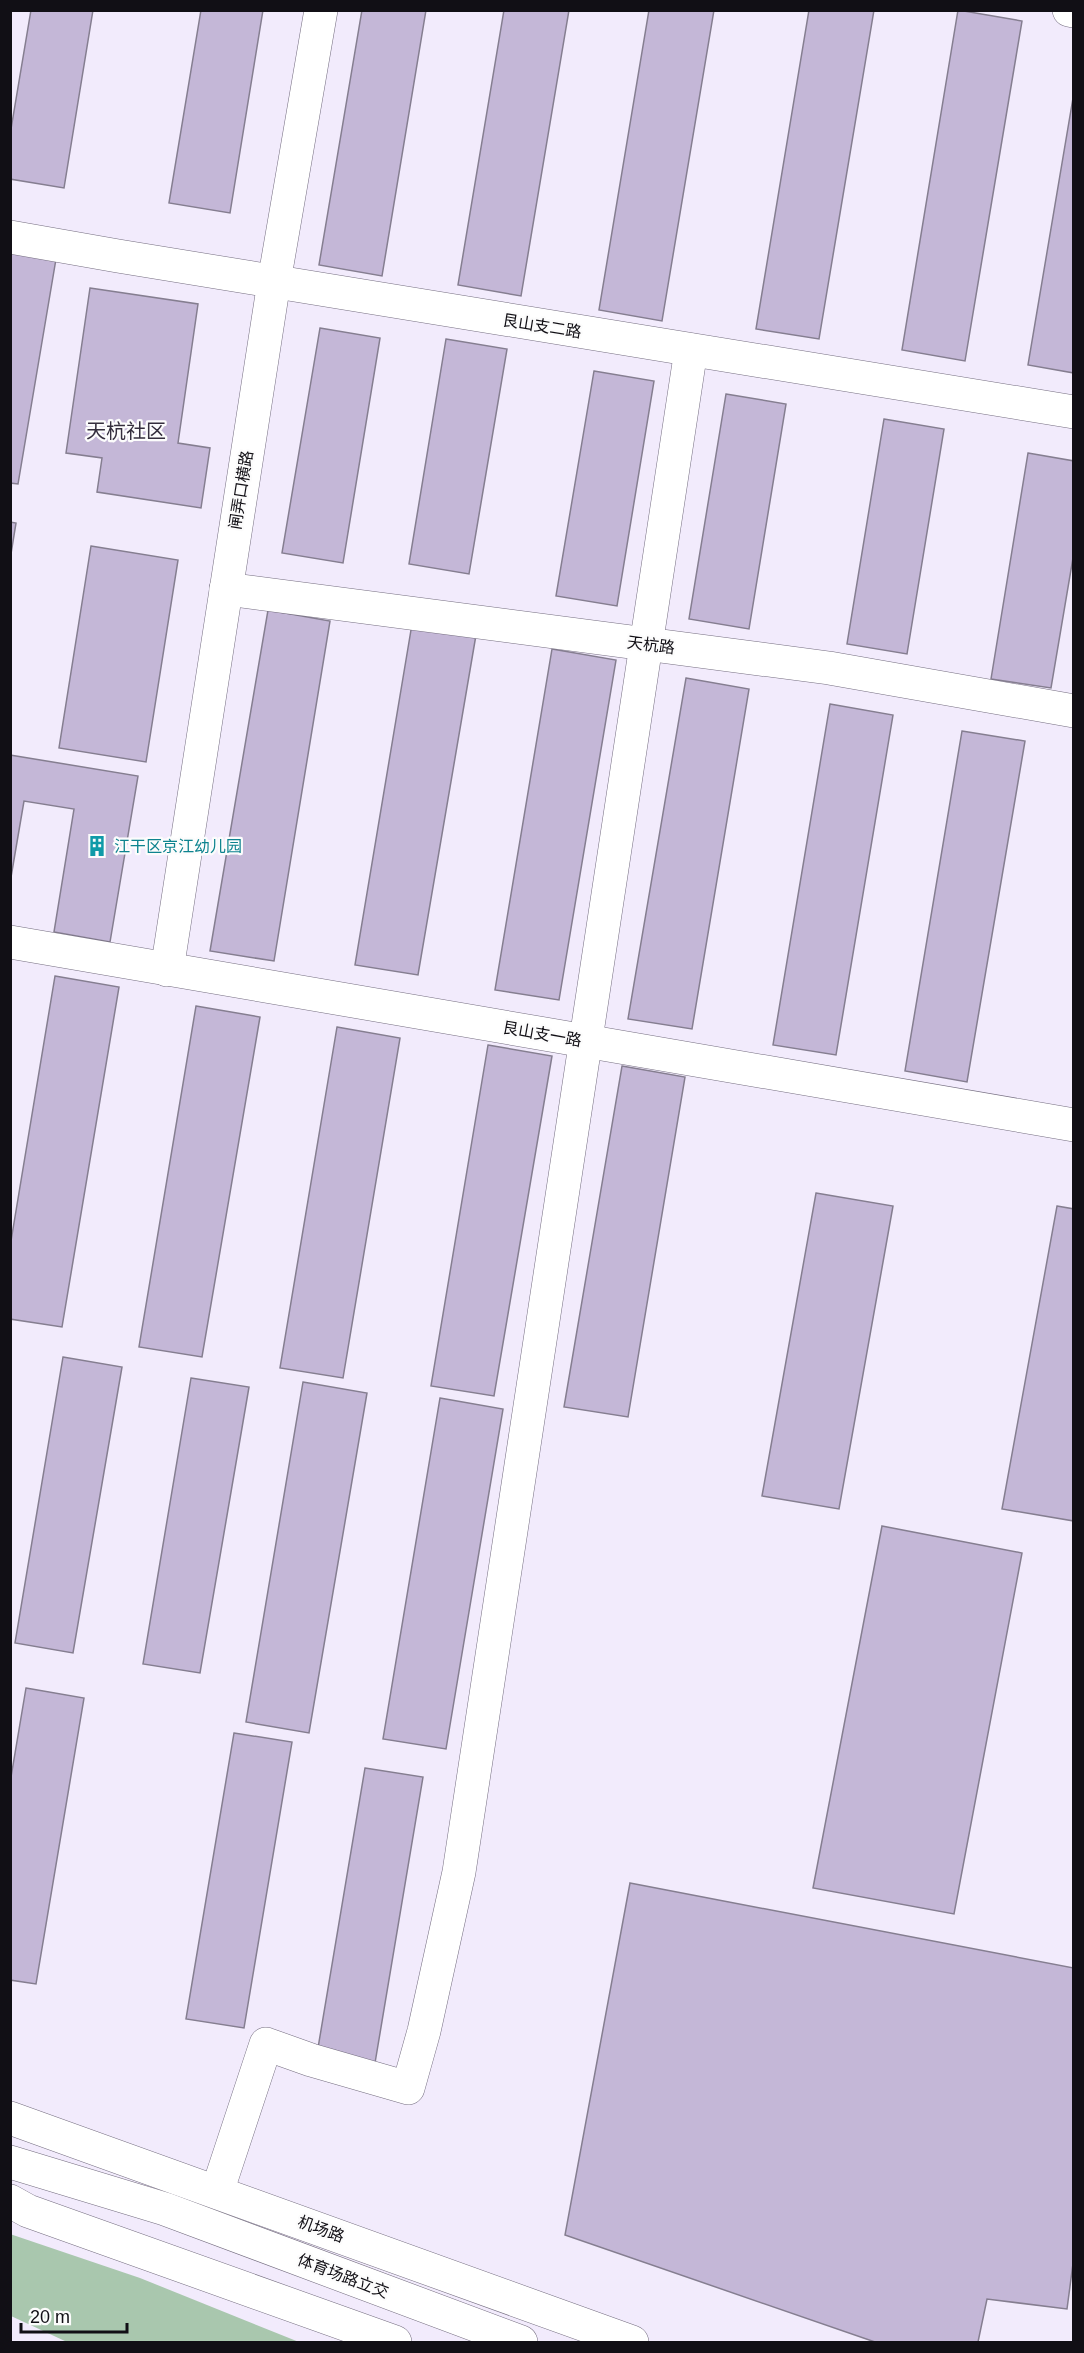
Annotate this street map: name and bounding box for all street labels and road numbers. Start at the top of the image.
street label: 艮山支二路 [501,311,583,341]
street label: 闸弄口横路 [226,449,256,531]
street label: 天杭路 [626,634,676,656]
street label: 艮山支一路 [501,1019,583,1049]
street label: 机场路 [296,2213,346,2245]
street label: 体育场路立交 [295,2251,391,2301]

